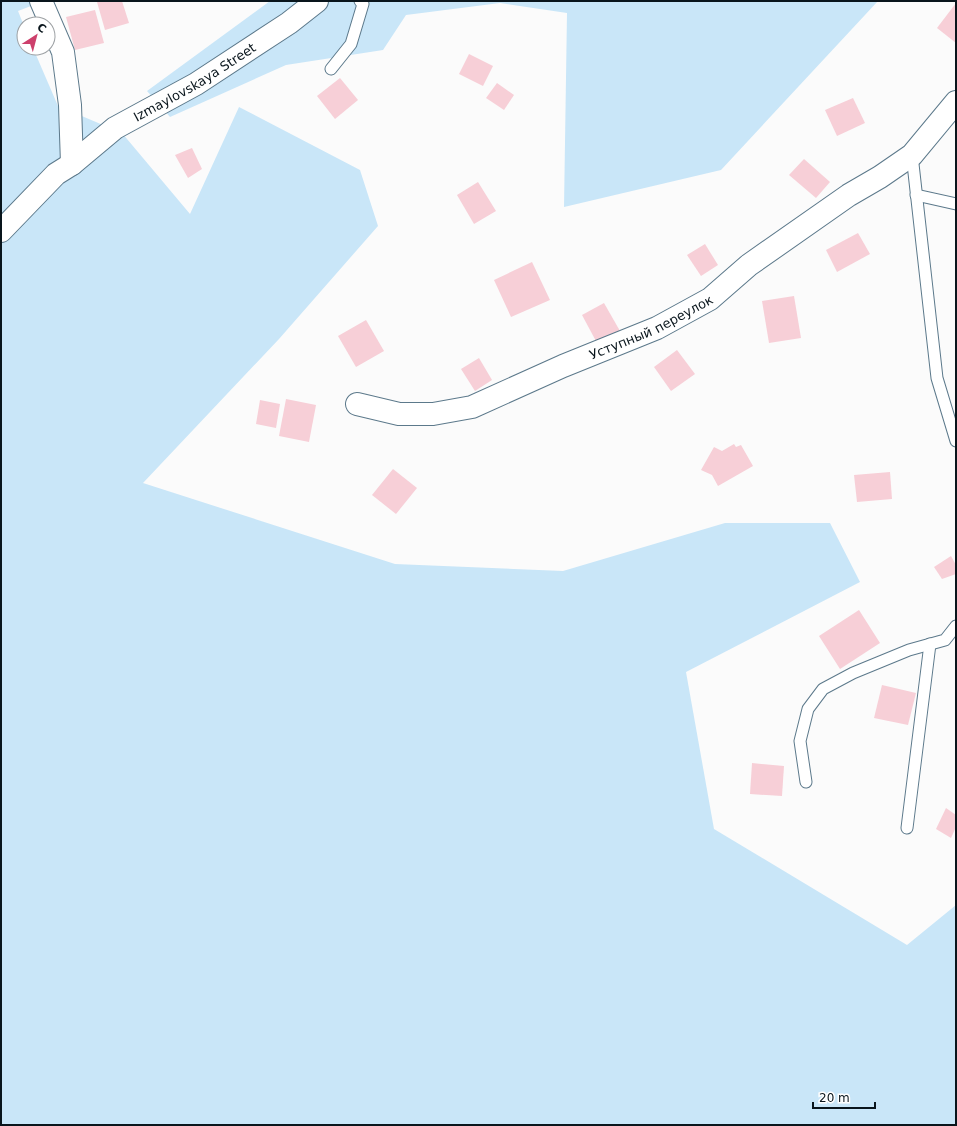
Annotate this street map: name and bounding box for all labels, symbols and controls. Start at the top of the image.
north arrow [16,16,56,56]
text: С [34,21,49,36]
street label: Izmaylovskaya Street [131,40,259,125]
street label: Уступный переулок [587,292,716,363]
scale bar [813,1084,875,1110]
text: 20 m [819,1091,850,1105]

